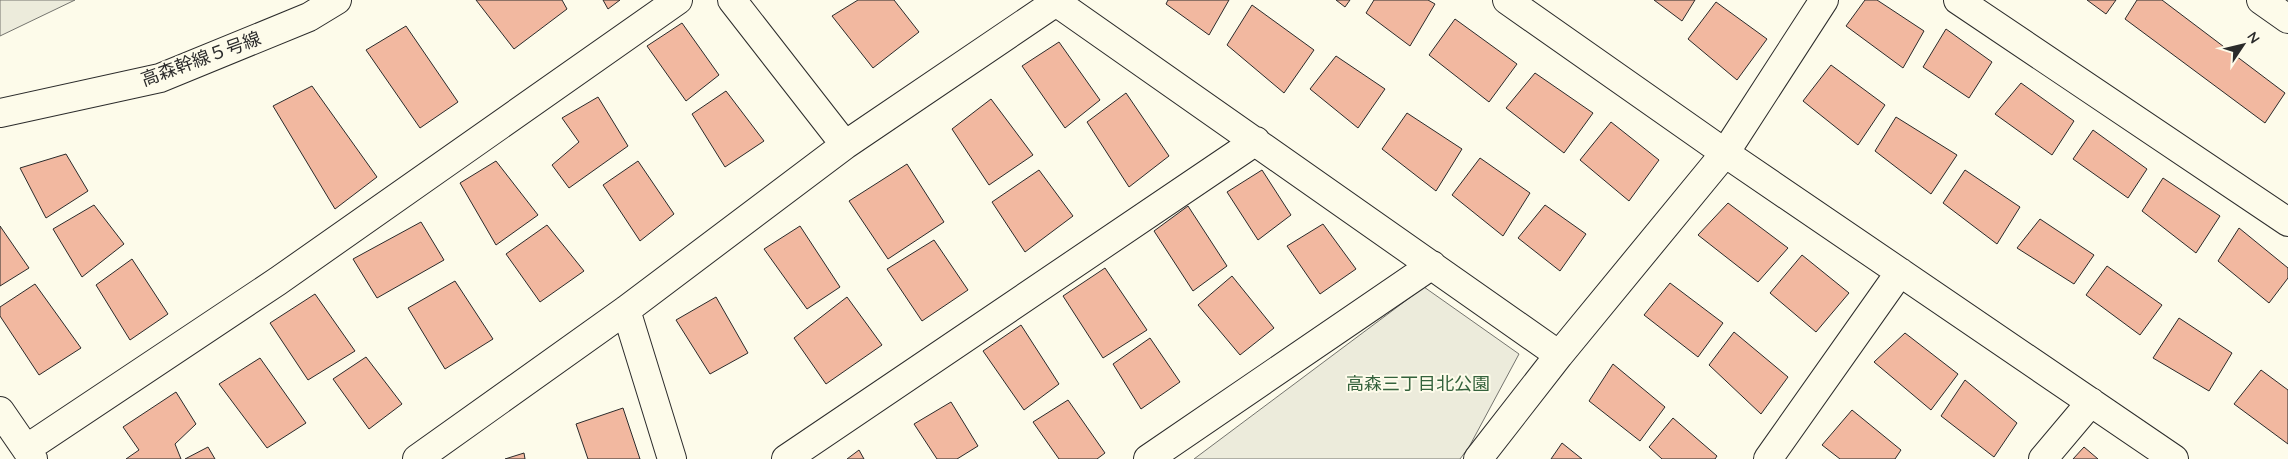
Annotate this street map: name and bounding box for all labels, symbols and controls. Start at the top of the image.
north arrow [2218,20,2268,70]
street label: 高森幹線５号線 [138,26,264,91]
text: N [2243,28,2264,47]
park label: 高森三丁目北公園 [1346,372,1490,395]

